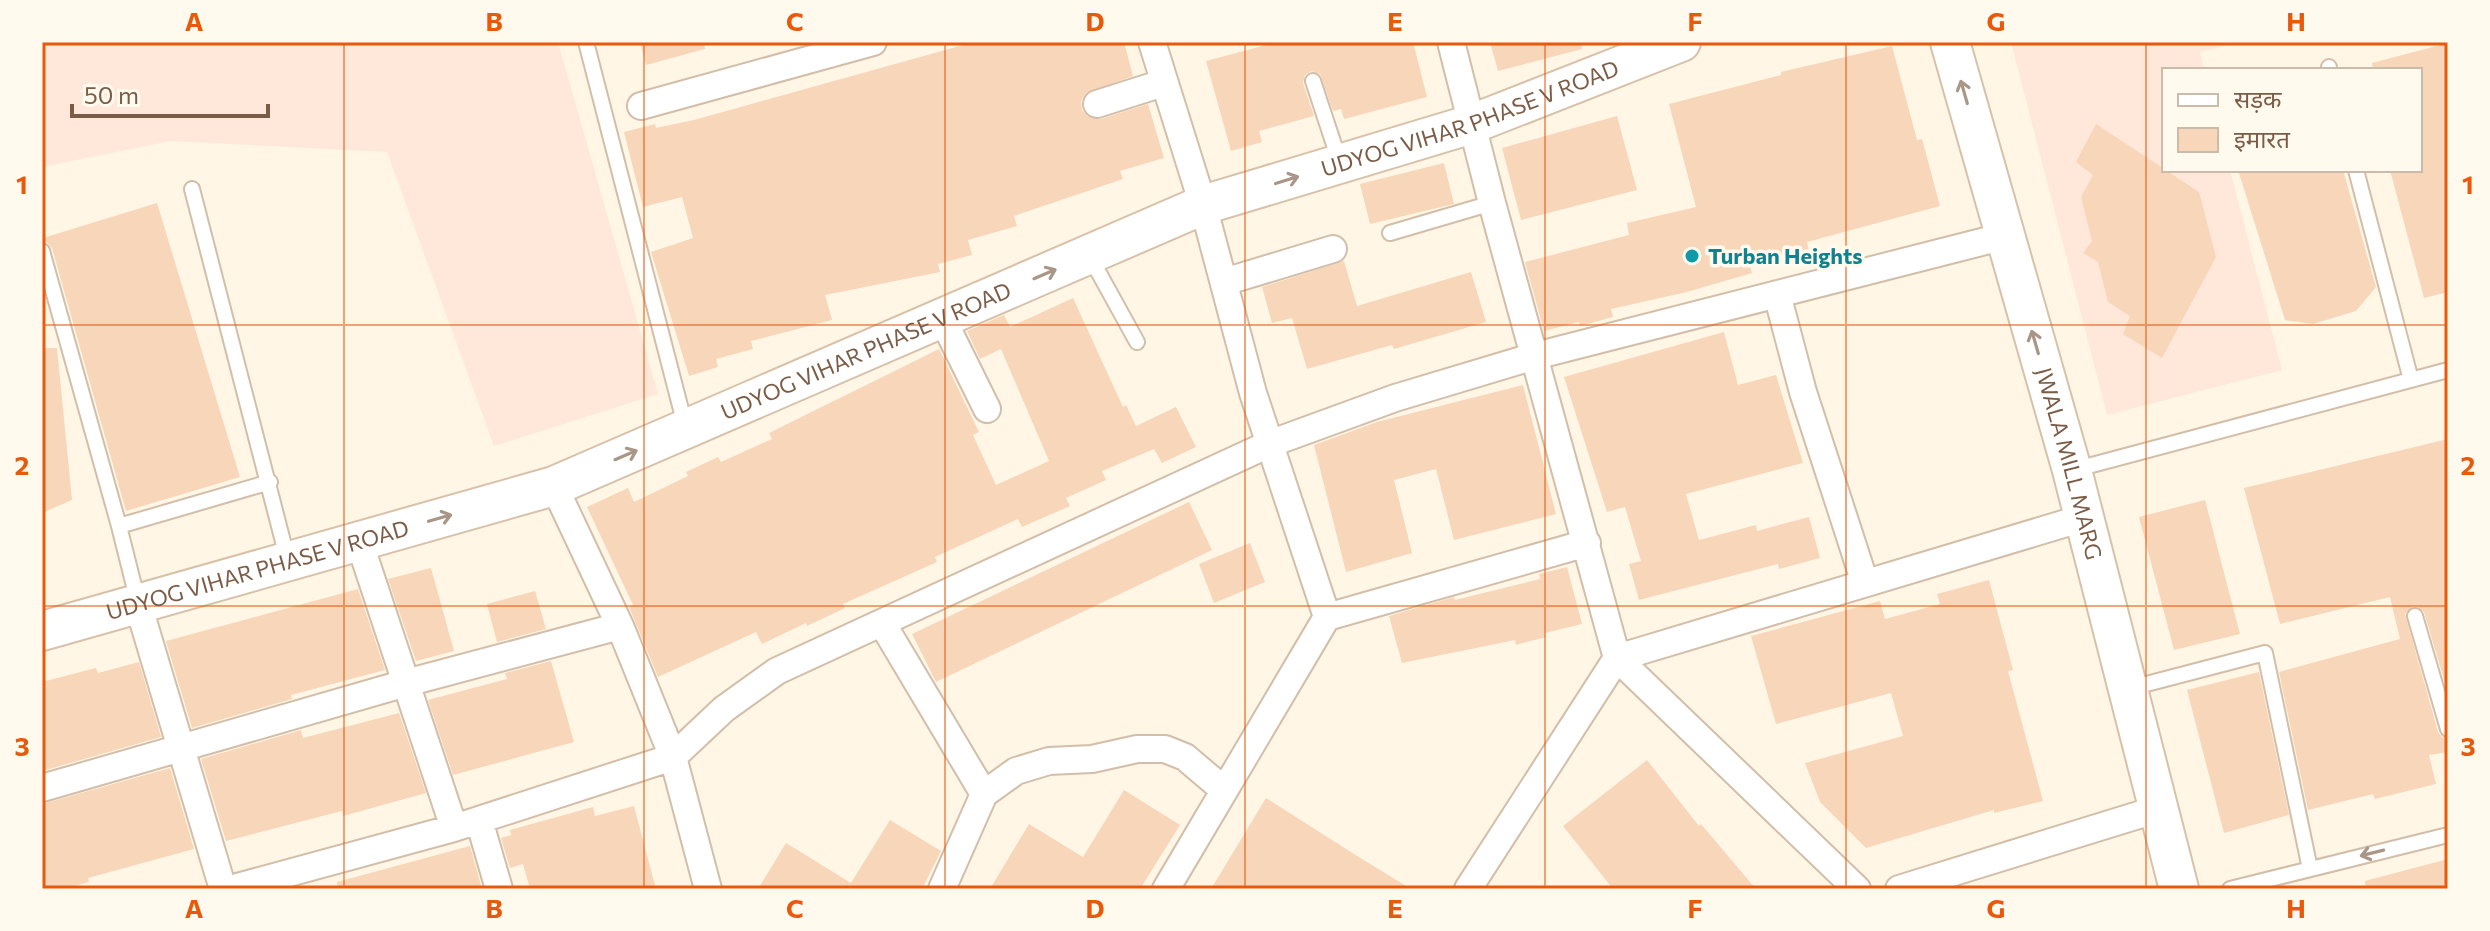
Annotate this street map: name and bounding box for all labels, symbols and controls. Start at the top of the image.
text: A [185,5,204,36]
text: B [485,5,503,36]
text: C [786,5,804,36]
text: D [1085,5,1105,36]
text: E [1387,5,1403,36]
text: F [1687,5,1703,36]
text: G [1987,5,2005,36]
text: H [2286,5,2306,36]
street label: UDYOG VIHAR PHASE V ROAD [1318,54,1622,182]
scale bar [72,68,268,118]
legend [2162,68,2422,172]
one-way arrow [1956,79,1971,105]
text: 50 m [84,80,139,109]
text: सड़क [2234,84,2282,113]
text: इमारत [2234,124,2291,153]
text: 1 [16,168,28,199]
text: 1 [2462,168,2474,199]
one-way arrow [1273,172,1299,187]
place label: Turban Heights [1708,242,1863,269]
marker: Turban Heights [1683,247,1701,265]
one-way arrow [1032,265,1056,280]
street label: UDYOG VIHAR PHASE V ROAD [717,276,1015,425]
one-way arrow [2027,329,2042,355]
street label: JWALA MILL MARG [2030,364,2108,562]
one-way arrow [613,446,638,461]
text: 2 [15,449,29,480]
text: 2 [2461,449,2475,480]
one-way arrow [427,510,453,525]
street label: UDYOG VIHAR PHASE V ROAD [103,514,412,625]
text: 3 [14,730,30,761]
text: 3 [2460,730,2476,761]
one-way arrow [2360,847,2386,862]
text: A [185,892,204,923]
text: B [485,892,503,923]
text: C [786,892,804,923]
text: D [1085,892,1105,923]
text: E [1387,892,1403,923]
text: F [1687,892,1703,923]
text: G [1987,892,2005,923]
text: H [2286,892,2306,923]

